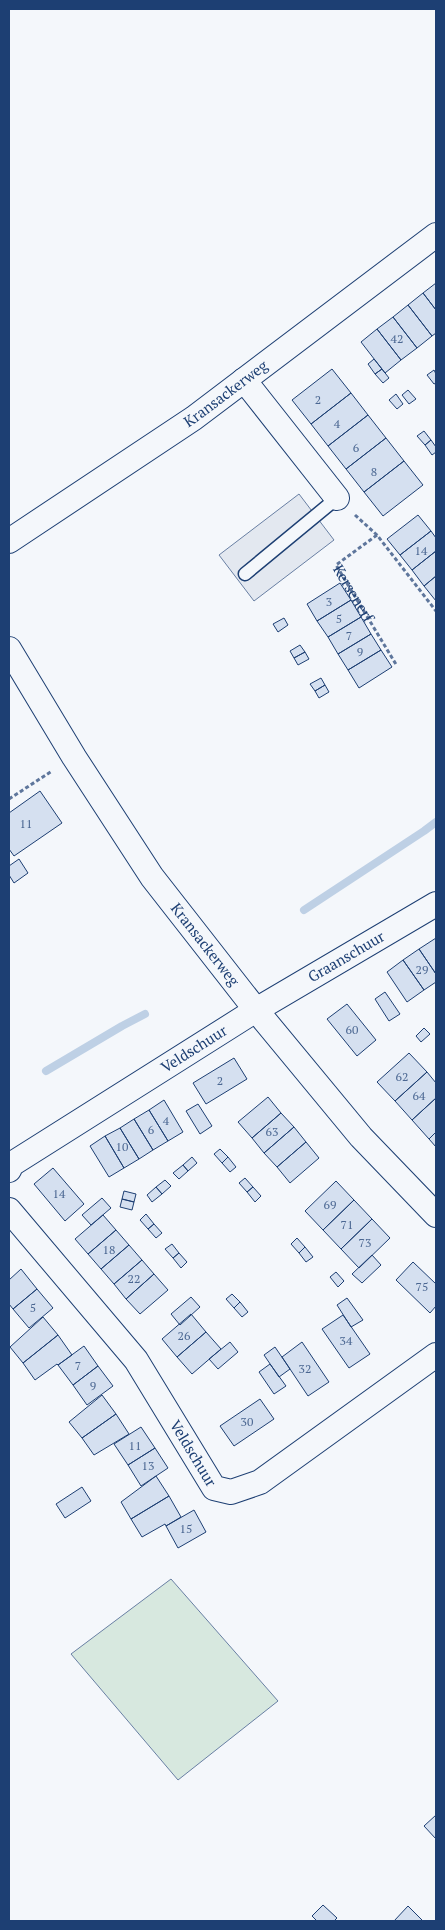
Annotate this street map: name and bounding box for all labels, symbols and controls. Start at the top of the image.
house number: 42 [391,331,403,346]
street label: Kransackerweg [179,354,272,431]
house number: 2 [315,392,321,407]
house number: 4 [334,416,341,431]
house number: 6 [353,440,360,455]
house number: 8 [371,464,377,479]
house number: 14 [415,543,428,558]
street label: Kersenerf [329,560,379,626]
house number: 3 [326,594,332,609]
house number: 5 [336,611,342,626]
house number: 7 [346,628,352,643]
house number: 9 [357,644,363,659]
house number: 11 [20,816,32,831]
street label: Kransackerweg [167,898,245,991]
street label: Graanschuur [304,926,388,986]
house number: 29 [416,962,428,977]
street label: Veldschuur [157,1020,231,1077]
house number: 60 [346,1022,358,1037]
house number: 62 [396,1069,408,1084]
house number: 2 [217,1073,223,1088]
house number: 64 [413,1088,426,1103]
house number: 4 [163,1113,170,1128]
house number: 6 [148,1122,155,1137]
house number: 63 [266,1124,278,1139]
house number: 10 [116,1139,128,1154]
house number: 14 [53,1186,66,1201]
house number: 69 [324,1197,336,1212]
house number: 71 [341,1217,353,1232]
house number: 73 [359,1235,371,1250]
house number: 18 [103,1242,115,1257]
house number: 22 [128,1271,140,1286]
house number: 75 [416,1279,428,1294]
house number: 5 [30,1300,36,1315]
house number: 26 [178,1328,191,1343]
house number: 34 [340,1333,353,1348]
house number: 7 [75,1358,81,1373]
house number: 32 [299,1361,311,1376]
house number: 9 [90,1378,96,1393]
house number: 30 [241,1414,253,1429]
street label: Veldschuur [166,1416,222,1490]
house number: 11 [129,1438,141,1453]
house number: 13 [142,1458,154,1473]
house number: 15 [180,1521,192,1536]

